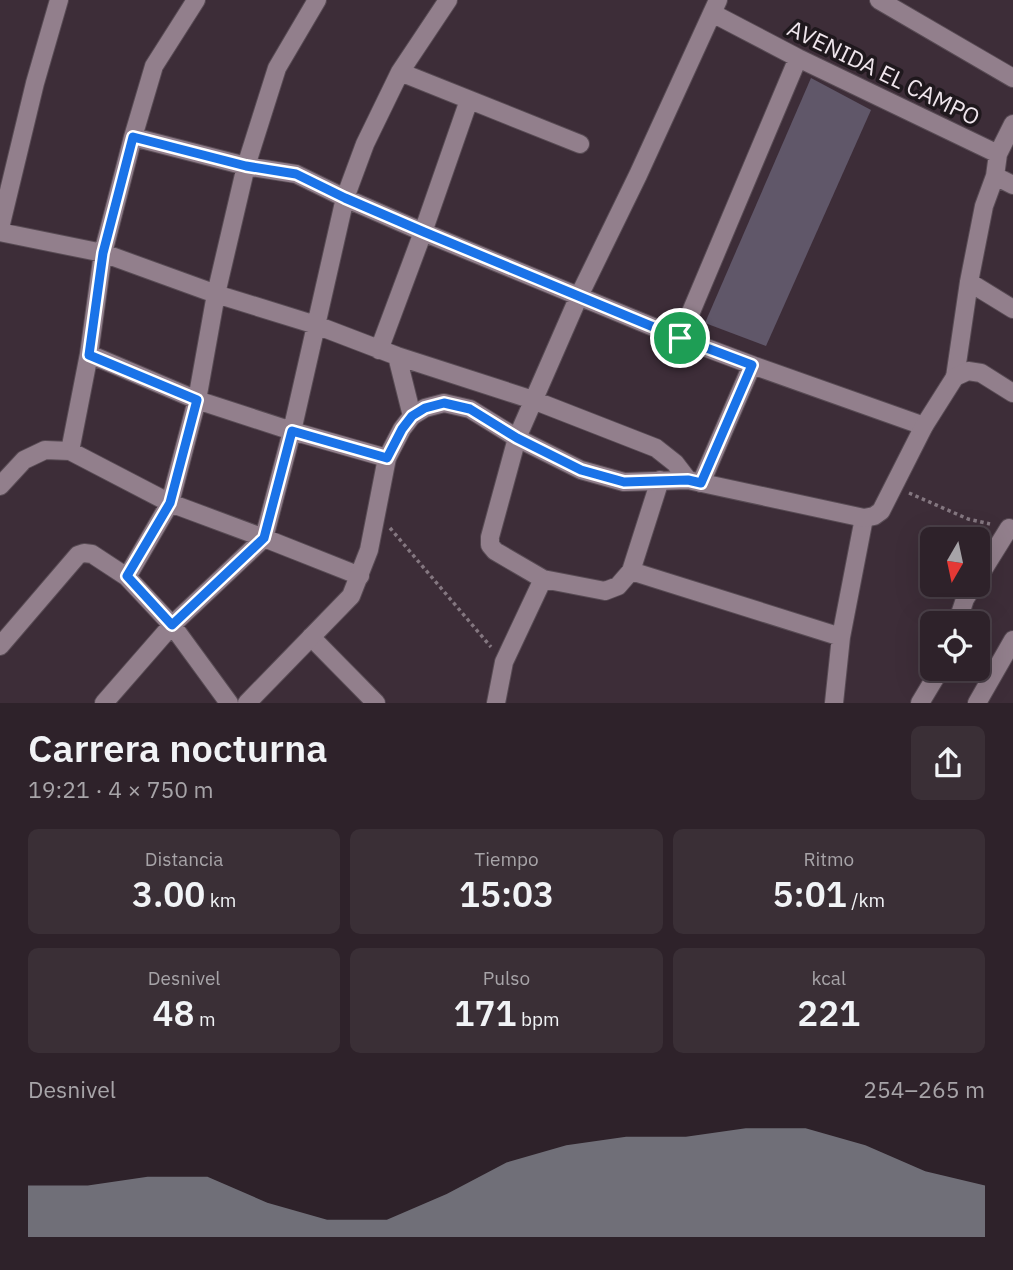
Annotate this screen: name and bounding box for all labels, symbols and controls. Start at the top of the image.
street label: AVENIDA EL CAMPO [783,12,985,132]
pin [650,308,710,368]
icon: arrive [661,319,699,357]
north arrow [920,527,990,597]
map controls [920,527,990,681]
button: locate [920,611,990,681]
text: Carrera nocturna [28,723,328,772]
button: share [911,726,985,800]
text: 19:21 · 4 × 750 m [28,774,214,804]
text: Distancia [145,847,224,871]
text: Tiempo [474,847,539,871]
text: Ritmo [803,847,854,871]
text: 3.00 [132,871,205,917]
text: 15:03 [459,871,554,917]
text: 5:01 [773,871,847,917]
text: km [205,888,236,912]
text: /km [847,888,885,912]
text: Desnivel [148,966,221,990]
text: Pulso [483,966,530,990]
text: kcal [812,966,846,990]
text: 48 [153,990,195,1036]
text: 171 [453,990,516,1036]
text: 221 [797,990,860,1036]
text: m [195,1007,216,1031]
text: bpm [516,1007,560,1031]
text: Desnivel [28,1074,116,1104]
text: 254–265 m [863,1074,985,1104]

